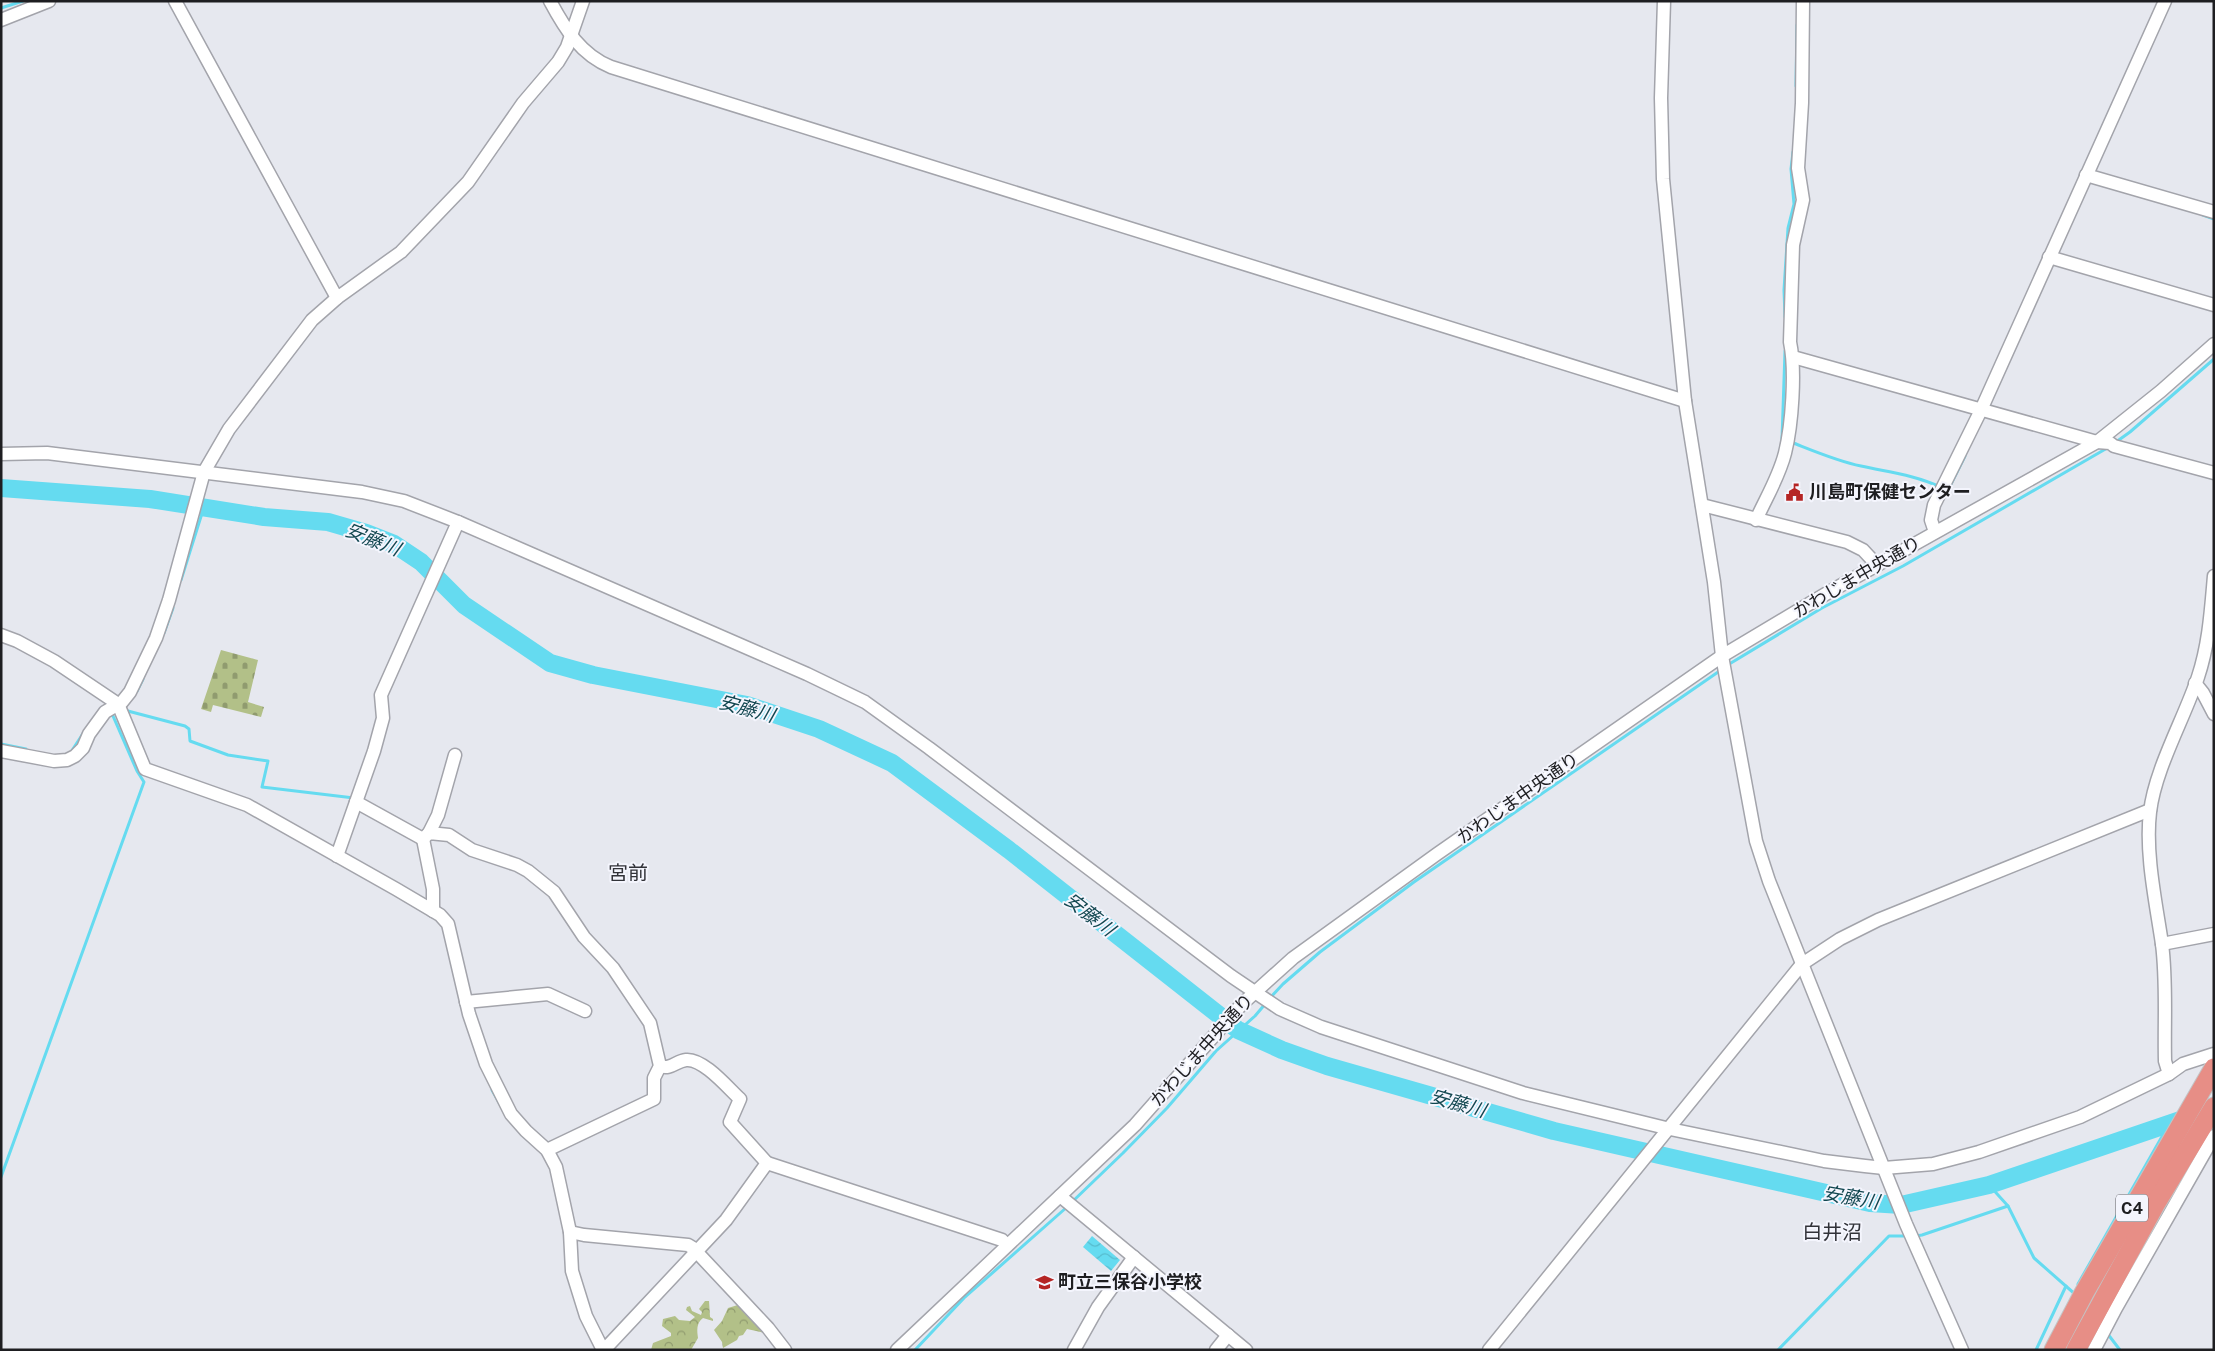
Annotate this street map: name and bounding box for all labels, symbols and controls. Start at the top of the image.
place label: 川島町保健センター [1809,481,1971,502]
public building icon: 川島町保健センター [1785,482,1805,502]
water label: 安藤川 [342,518,405,561]
street label: かわじま中央通り [1789,531,1924,622]
water label: 安藤川 [717,690,779,727]
street label: かわじま中央通り [1453,748,1583,847]
district label: 宮前 [608,861,648,885]
water label: 安藤川 [1061,888,1121,941]
street label: かわじま中央通り [1146,989,1258,1110]
water label: 安藤川 [1428,1085,1490,1122]
water label: 安藤川 [1821,1181,1883,1213]
road number: C4 [2116,1194,2148,1222]
district label: 白井沼 [1802,1220,1862,1244]
place label: 町立三保谷小学校 [1058,1271,1202,1292]
school or university icon: 町立三保谷小学校 [1034,1272,1054,1292]

